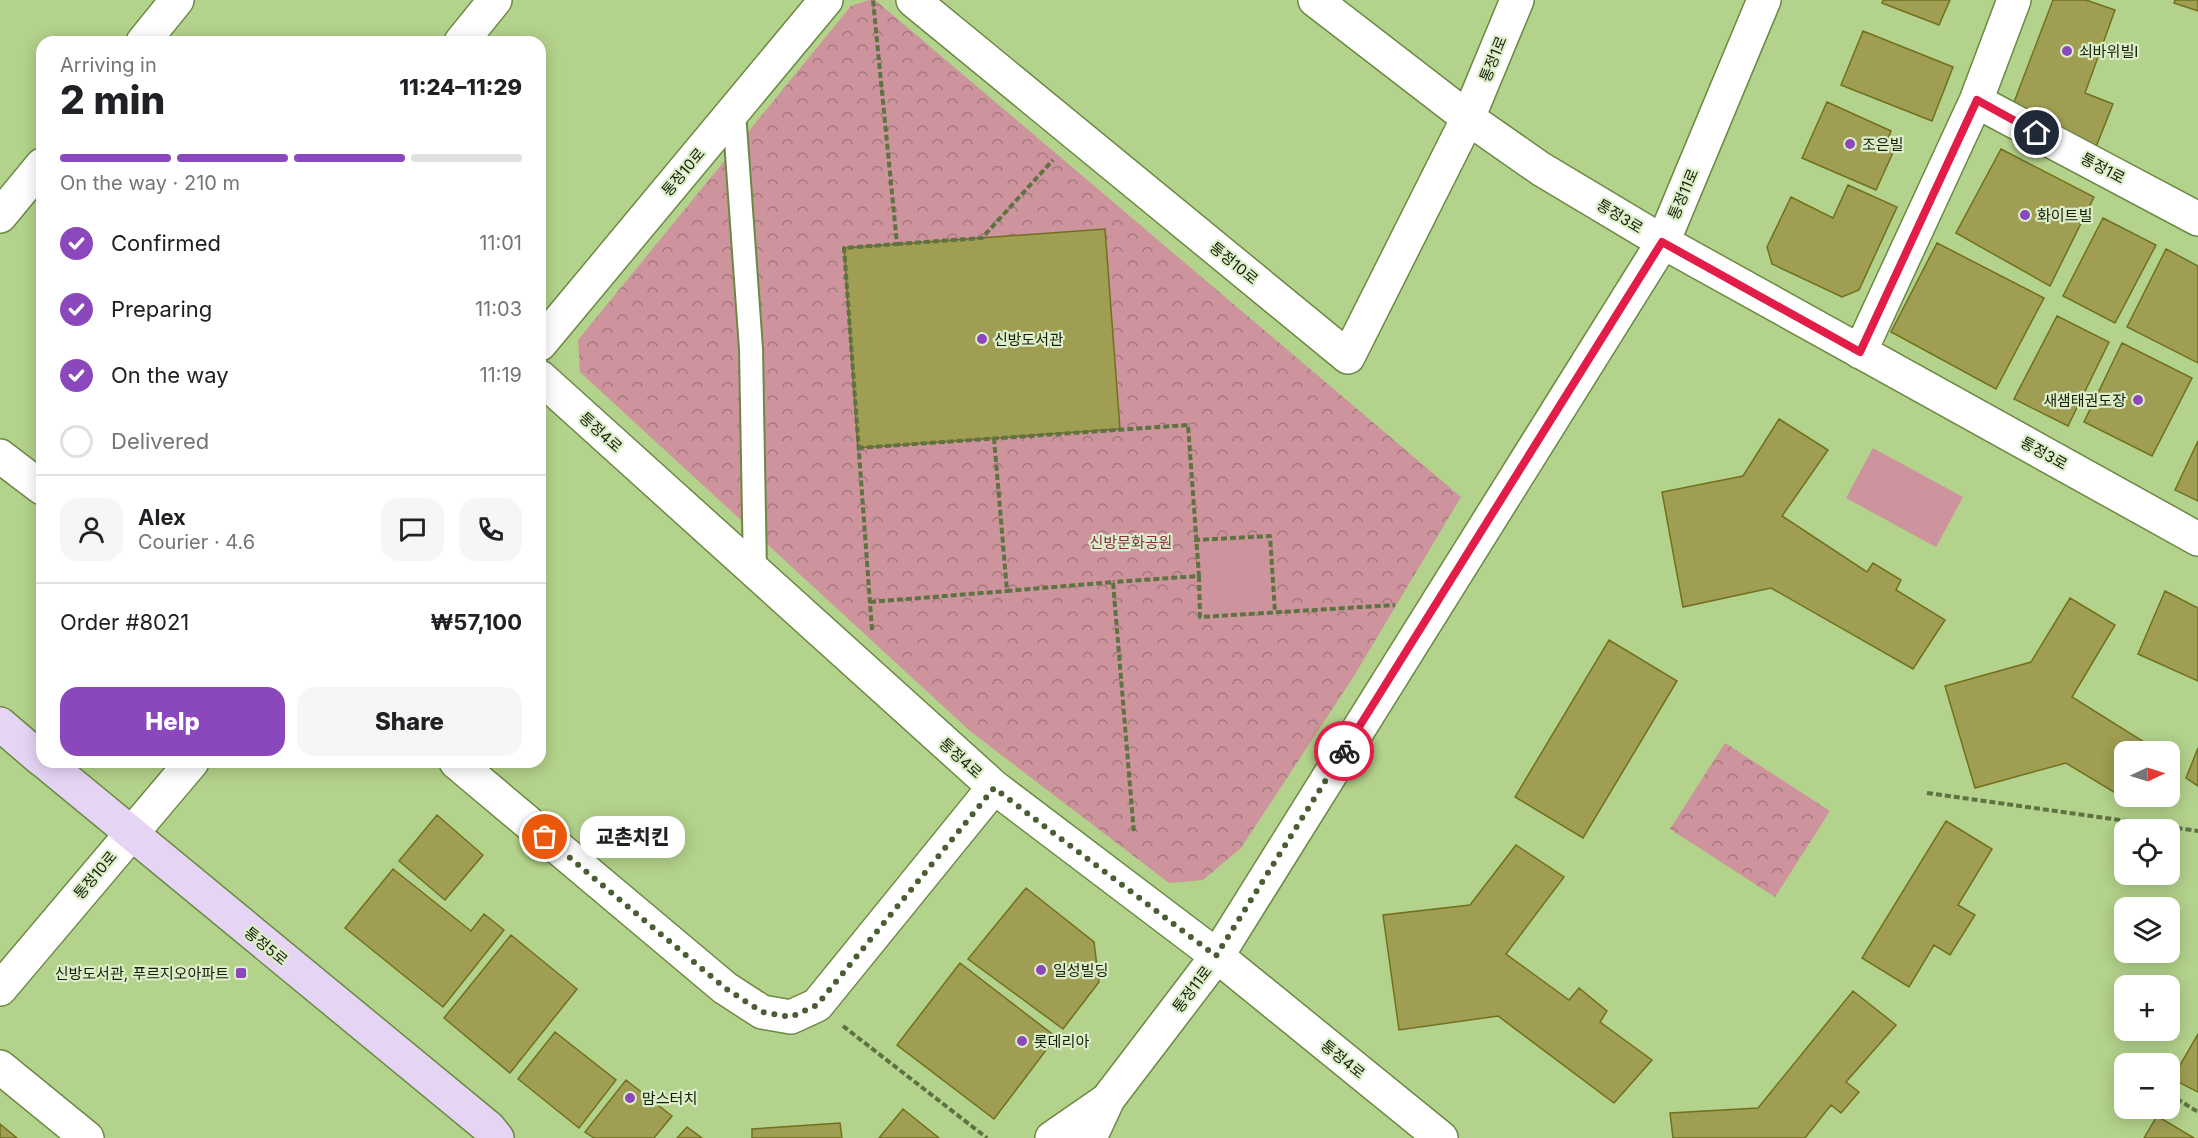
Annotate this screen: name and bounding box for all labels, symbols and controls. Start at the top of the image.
street label: 통정1로 [1475,33,1511,85]
place label: 쇠바위빌I [2079,42,2138,61]
marker: 쇠바위빌I [2060,44,2074,58]
text: Arriving in [60,53,157,77]
text: 11:24–11:29 [399,74,522,100]
text: 2 min [60,76,165,123]
pin [2011,107,2062,158]
icon: home [2020,116,2053,149]
place label: 조은빌 [1862,135,1903,154]
marker: 조은빌 [1843,137,1857,151]
street label: 통정10로 [657,144,709,200]
street label: 통정1로 [2078,148,2128,188]
street label: 통정11로 [1664,166,1702,222]
text: On the way · 210 m [60,171,240,195]
street label: 통정3로 [1593,195,1647,237]
place label: 화이트빌 [2037,206,2092,225]
marker: 화이트빌 [2018,208,2032,222]
icon: check [60,227,93,260]
text: Confirmed [111,230,221,256]
text: 11:01 [479,231,522,255]
street label: 통정10로 [1206,238,1262,288]
icon: check [60,293,93,326]
text: Preparing [111,296,212,322]
text: 11:03 [475,297,522,321]
place label: 신방도서관 [994,330,1063,349]
marker: 신방도서관 [975,332,989,346]
icon: check [60,359,93,392]
text: On the way [111,362,229,388]
text: 11:19 [479,363,522,387]
place label: 새샘태권도장 [2043,391,2126,410]
marker: 새샘태권도장 [2131,393,2145,407]
street label: 통정4로 [576,408,626,456]
text: Delivered [111,428,209,454]
street label: 통정3로 [2017,432,2071,474]
button: person [60,498,123,561]
button: chat [381,498,444,561]
button: phone [459,498,522,561]
text: Alex [138,504,186,530]
text: Courier · 4.6 [138,530,255,554]
park label: 신방문화공원 [1090,533,1172,552]
text: Order #8021 [60,609,189,635]
text: ₩57,100 [431,609,522,635]
button: Help [60,687,285,756]
button: Share [297,687,522,756]
courier [1314,721,1374,781]
street label: 통정4로 [936,734,986,782]
icon: bike [1328,735,1361,768]
north arrow [2114,741,2180,807]
map controls [2114,741,2180,1119]
pin [519,811,570,862]
callout: 교촌치킨 [581,816,686,858]
button: locate [2114,819,2180,885]
icon: bag [528,820,561,853]
text: 교촌치킨 [596,825,669,849]
street label: 통정10로 [69,847,121,903]
button: layers [2114,897,2180,963]
street label: 통정5로 [240,923,292,969]
place label: 일성빌딩 [1053,961,1108,980]
street label: 통정11로 [1168,962,1216,1016]
marker: 일성빌딩 [1034,963,1048,977]
place label: 신방도서관, 푸르지오아파트 [55,964,229,983]
marker: 신방도서관, 푸르지오아파트 [234,966,248,980]
button: + [2114,975,2180,1041]
place label: 롯데리아 [1034,1032,1089,1051]
marker: 롯데리아 [1015,1034,1029,1048]
street label: 통정4로 [1317,1036,1369,1082]
button: − [2114,1053,2180,1119]
place label: 맘스터치 [642,1089,697,1108]
marker: 맘스터치 [623,1091,637,1105]

